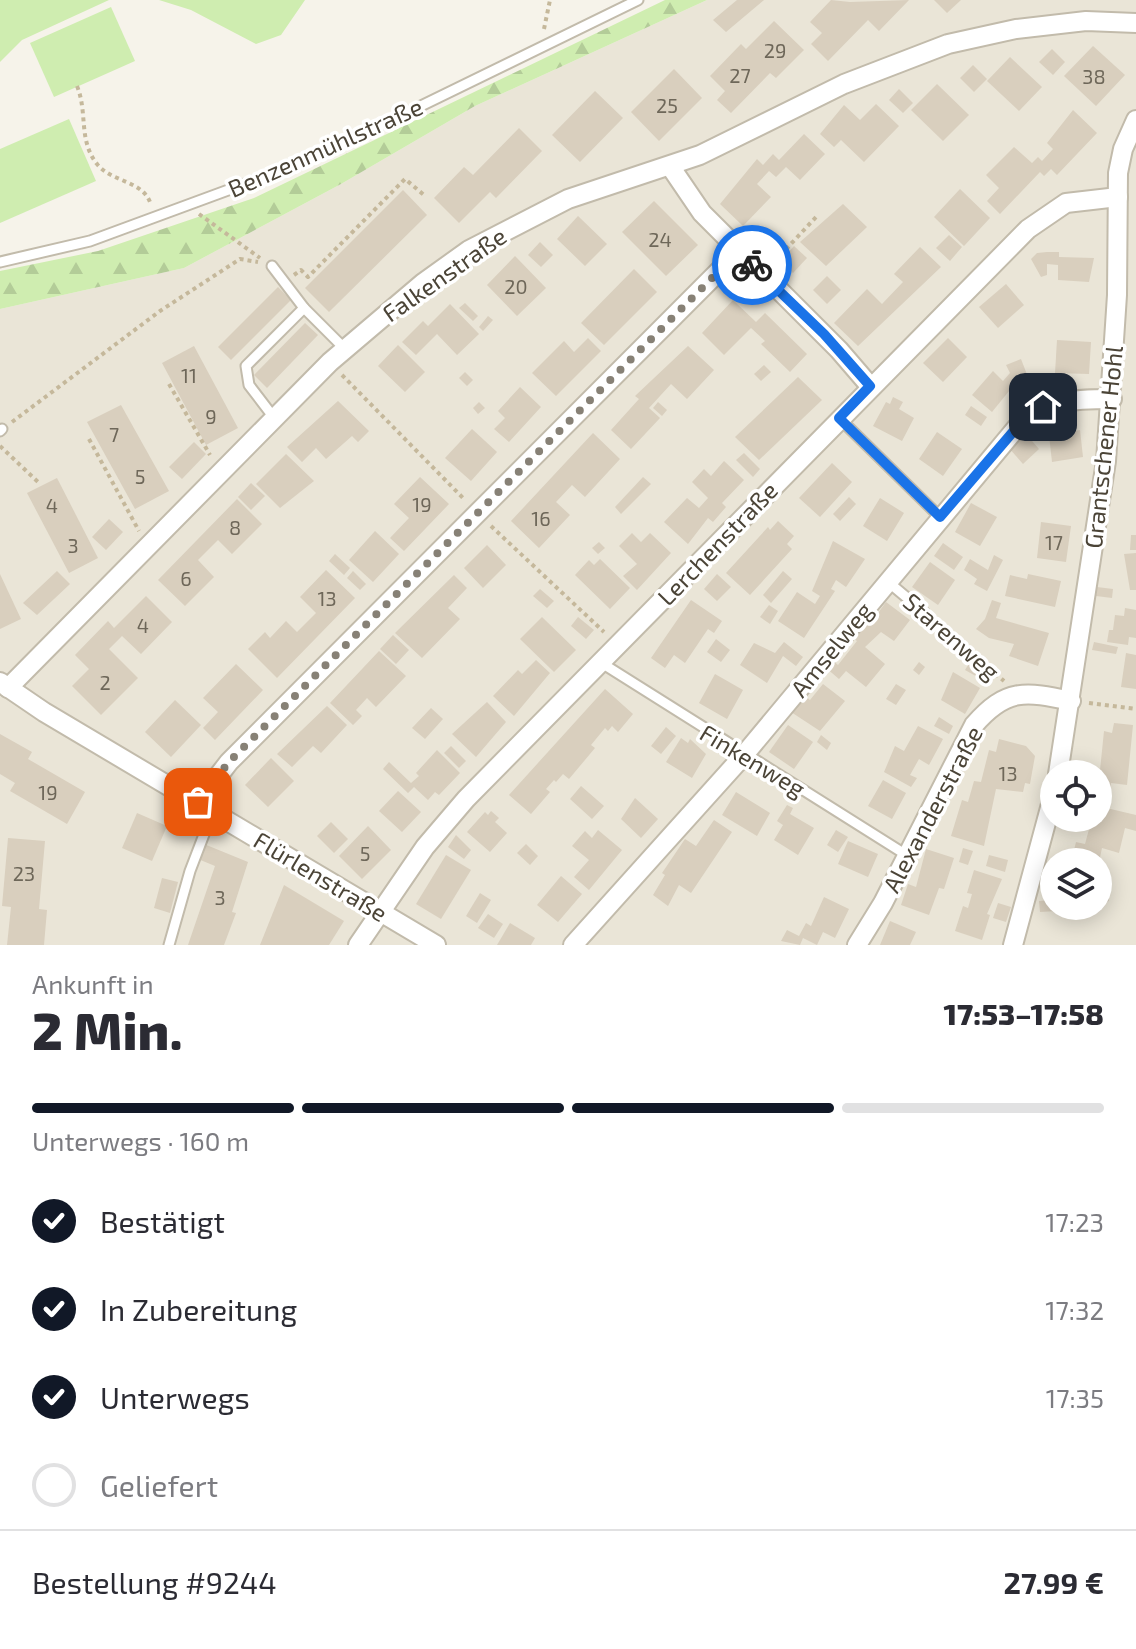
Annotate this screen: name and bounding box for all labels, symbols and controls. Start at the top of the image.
house number: 29 [764,38,786,62]
house number: 27 [729,63,751,87]
house number: 38 [1082,64,1106,88]
street label: Benzenmühlstraße [223,91,427,203]
house number: 25 [656,93,678,117]
street label: Falkenstraße [376,221,512,327]
courier [712,225,792,305]
house number: 24 [648,227,672,251]
icon: bike [730,243,774,287]
house number: 20 [504,274,528,298]
street label: Grantschener Hohl [1078,344,1128,550]
house number: 11 [181,363,197,387]
pin [1009,373,1077,441]
icon: home [1021,385,1065,429]
house number: 9 [205,404,217,428]
house number: 7 [109,422,119,446]
house number: 5 [135,464,145,488]
street label: Lerchenstraße [651,475,783,611]
house number: 19 [412,492,432,516]
house number: 4 [46,493,58,517]
house number: 16 [531,506,551,530]
house number: 8 [229,515,241,539]
house number: 17 [1045,530,1063,554]
house number: 3 [67,533,79,557]
house number: 6 [180,566,192,590]
house number: 13 [317,586,337,610]
street label: Starenweg [898,586,1006,686]
street label: Amselweg [784,596,878,702]
house number: 4 [137,613,149,637]
house number: 2 [99,670,111,694]
street label: Finkenweg [695,717,811,803]
street label: Alexanderstraße [876,721,988,897]
map controls [1040,760,1112,920]
button: locate [1040,760,1112,832]
house number: 13 [998,761,1018,785]
pin [164,768,232,836]
house number: 19 [38,780,58,804]
icon: bag [176,780,220,824]
street label: Flürlenstraße [249,825,393,927]
house number: 5 [360,841,370,865]
button: layers [1040,848,1112,920]
house number: 23 [13,861,35,885]
house number: 3 [214,885,226,909]
text: Ankunft in [32,968,154,999]
text: 17:53–17:58 [944,995,1104,1031]
text: 2 Min. [32,998,183,1060]
text: Unterwegs · 160 m [32,1125,249,1156]
icon: check [32,1199,76,1243]
text: Bestätigt [100,1203,225,1239]
text: 17:23 [1045,1206,1104,1237]
icon: check [32,1287,76,1331]
text: In Zubereitung [100,1291,297,1327]
text: 17:32 [1045,1294,1104,1325]
icon: check [32,1375,76,1419]
text: Unterwegs [100,1379,250,1415]
text: 17:35 [1046,1382,1104,1413]
text: Geliefert [100,1467,218,1503]
text: Bestellung #9244 [32,1564,277,1600]
text: 27.99 € [1004,1564,1104,1600]

